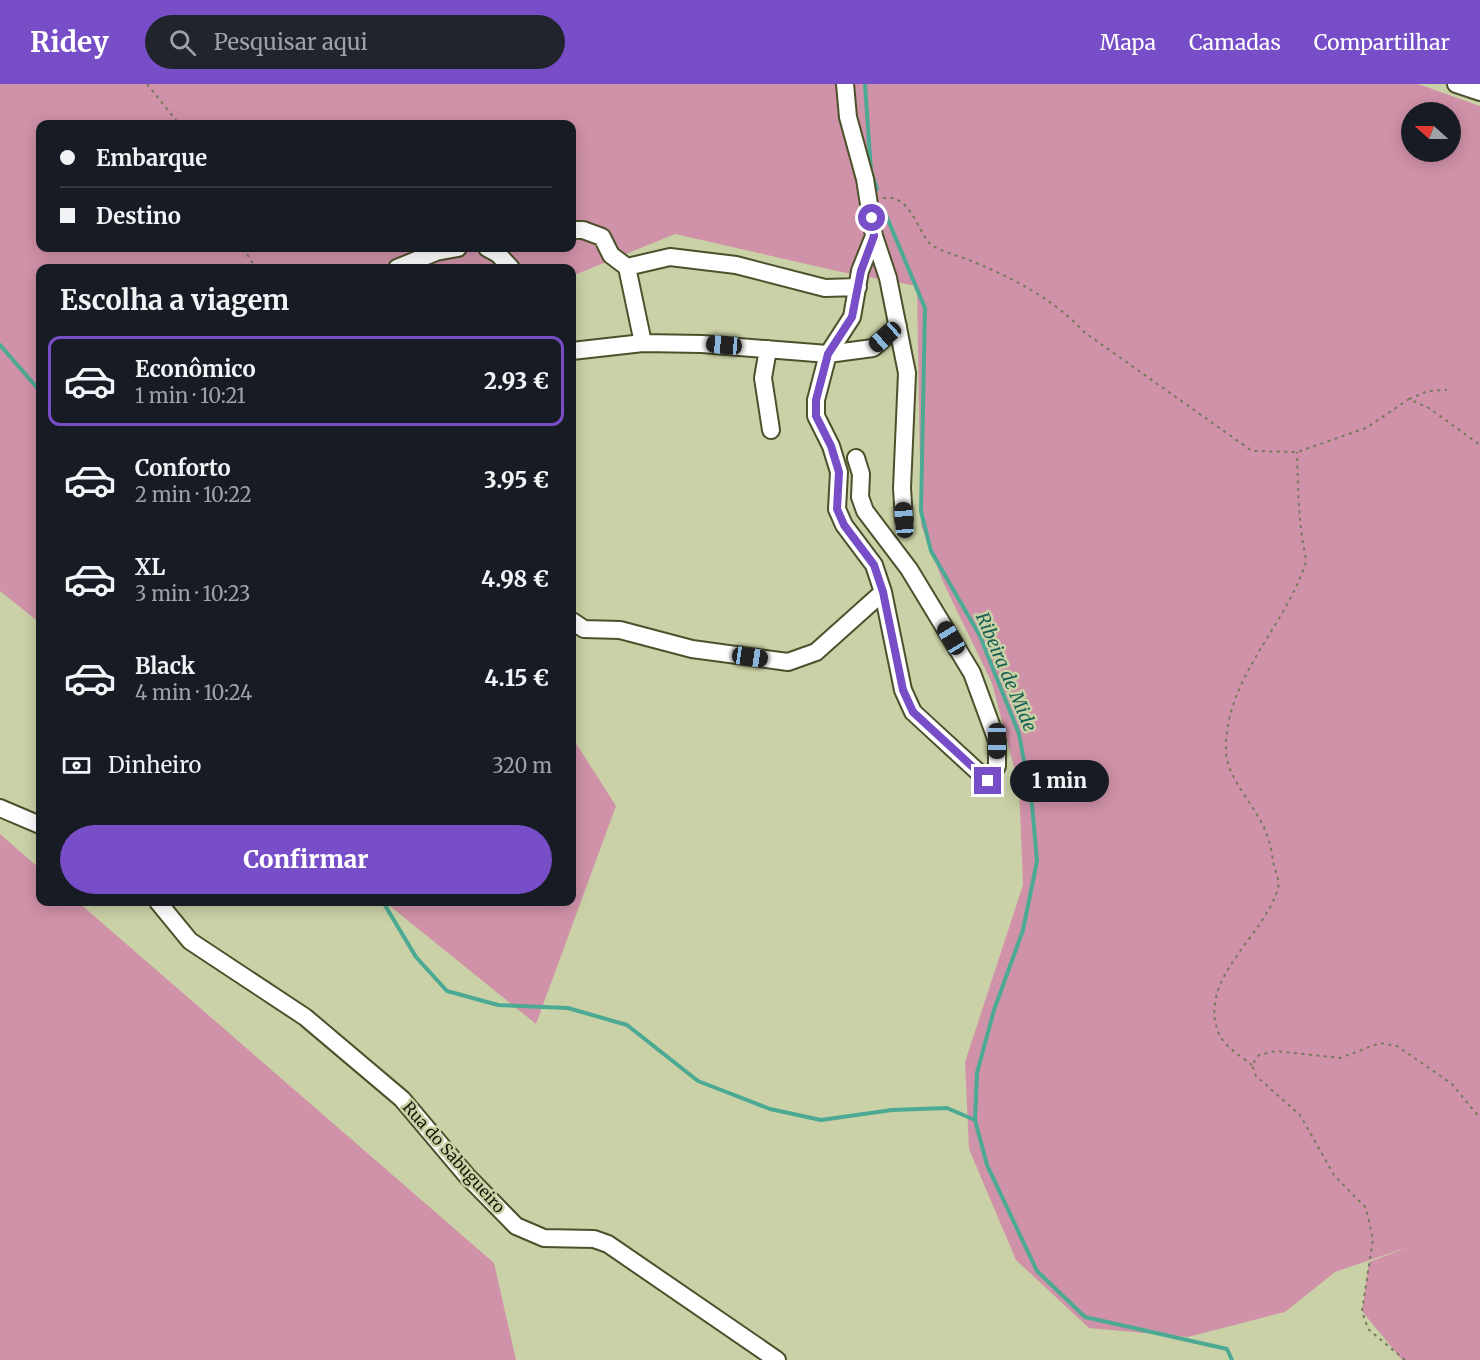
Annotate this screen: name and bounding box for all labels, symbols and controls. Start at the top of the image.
search box [145,15,565,69]
text: Ridey [30,24,109,60]
icon: search [166,26,199,59]
text: Pesquisar aqui [214,28,368,56]
text: Mapa [1100,29,1156,56]
text: Camadas [1189,29,1281,56]
text: Compartilhar [1314,29,1450,56]
north arrow [1401,102,1461,162]
map controls [1401,102,1461,162]
text: Embarque [96,144,207,172]
text: Destino [96,202,181,230]
route start [858,204,885,231]
text: Escolha a viagem [60,283,289,317]
car [866,318,904,356]
car [705,334,743,356]
icon: car [63,354,117,408]
text: Econômico [135,355,256,383]
text: 2.93 € [484,367,549,395]
text: 1 min · 10:21 [135,383,246,408]
icon: car [63,453,117,507]
text: Conforto [135,454,231,482]
text: 3.95 € [484,466,549,494]
text: 2 min · 10:22 [135,482,252,507]
car [894,501,914,539]
icon: car [63,552,117,606]
text: XL [135,553,165,581]
text: 4.98 € [481,565,549,593]
text: 3 min · 10:23 [135,581,250,606]
water label: Ribeira de Mide [971,609,1042,735]
car [934,618,968,658]
car [731,646,769,668]
icon: car [63,651,117,705]
text: Black [135,652,195,680]
text: 4.15 € [484,664,549,692]
text: 4 min · 10:24 [135,680,252,705]
car [988,723,1006,759]
icon: cash [60,749,93,782]
text: Dinheiro [108,751,201,779]
text: 320 m [492,753,552,778]
callout: 1 min [1009,760,1108,802]
route end [974,767,1001,794]
text: 1 min [1032,768,1087,793]
button: Confirmar [60,825,552,894]
street label: Rua do Sabugueiro [399,1097,509,1217]

